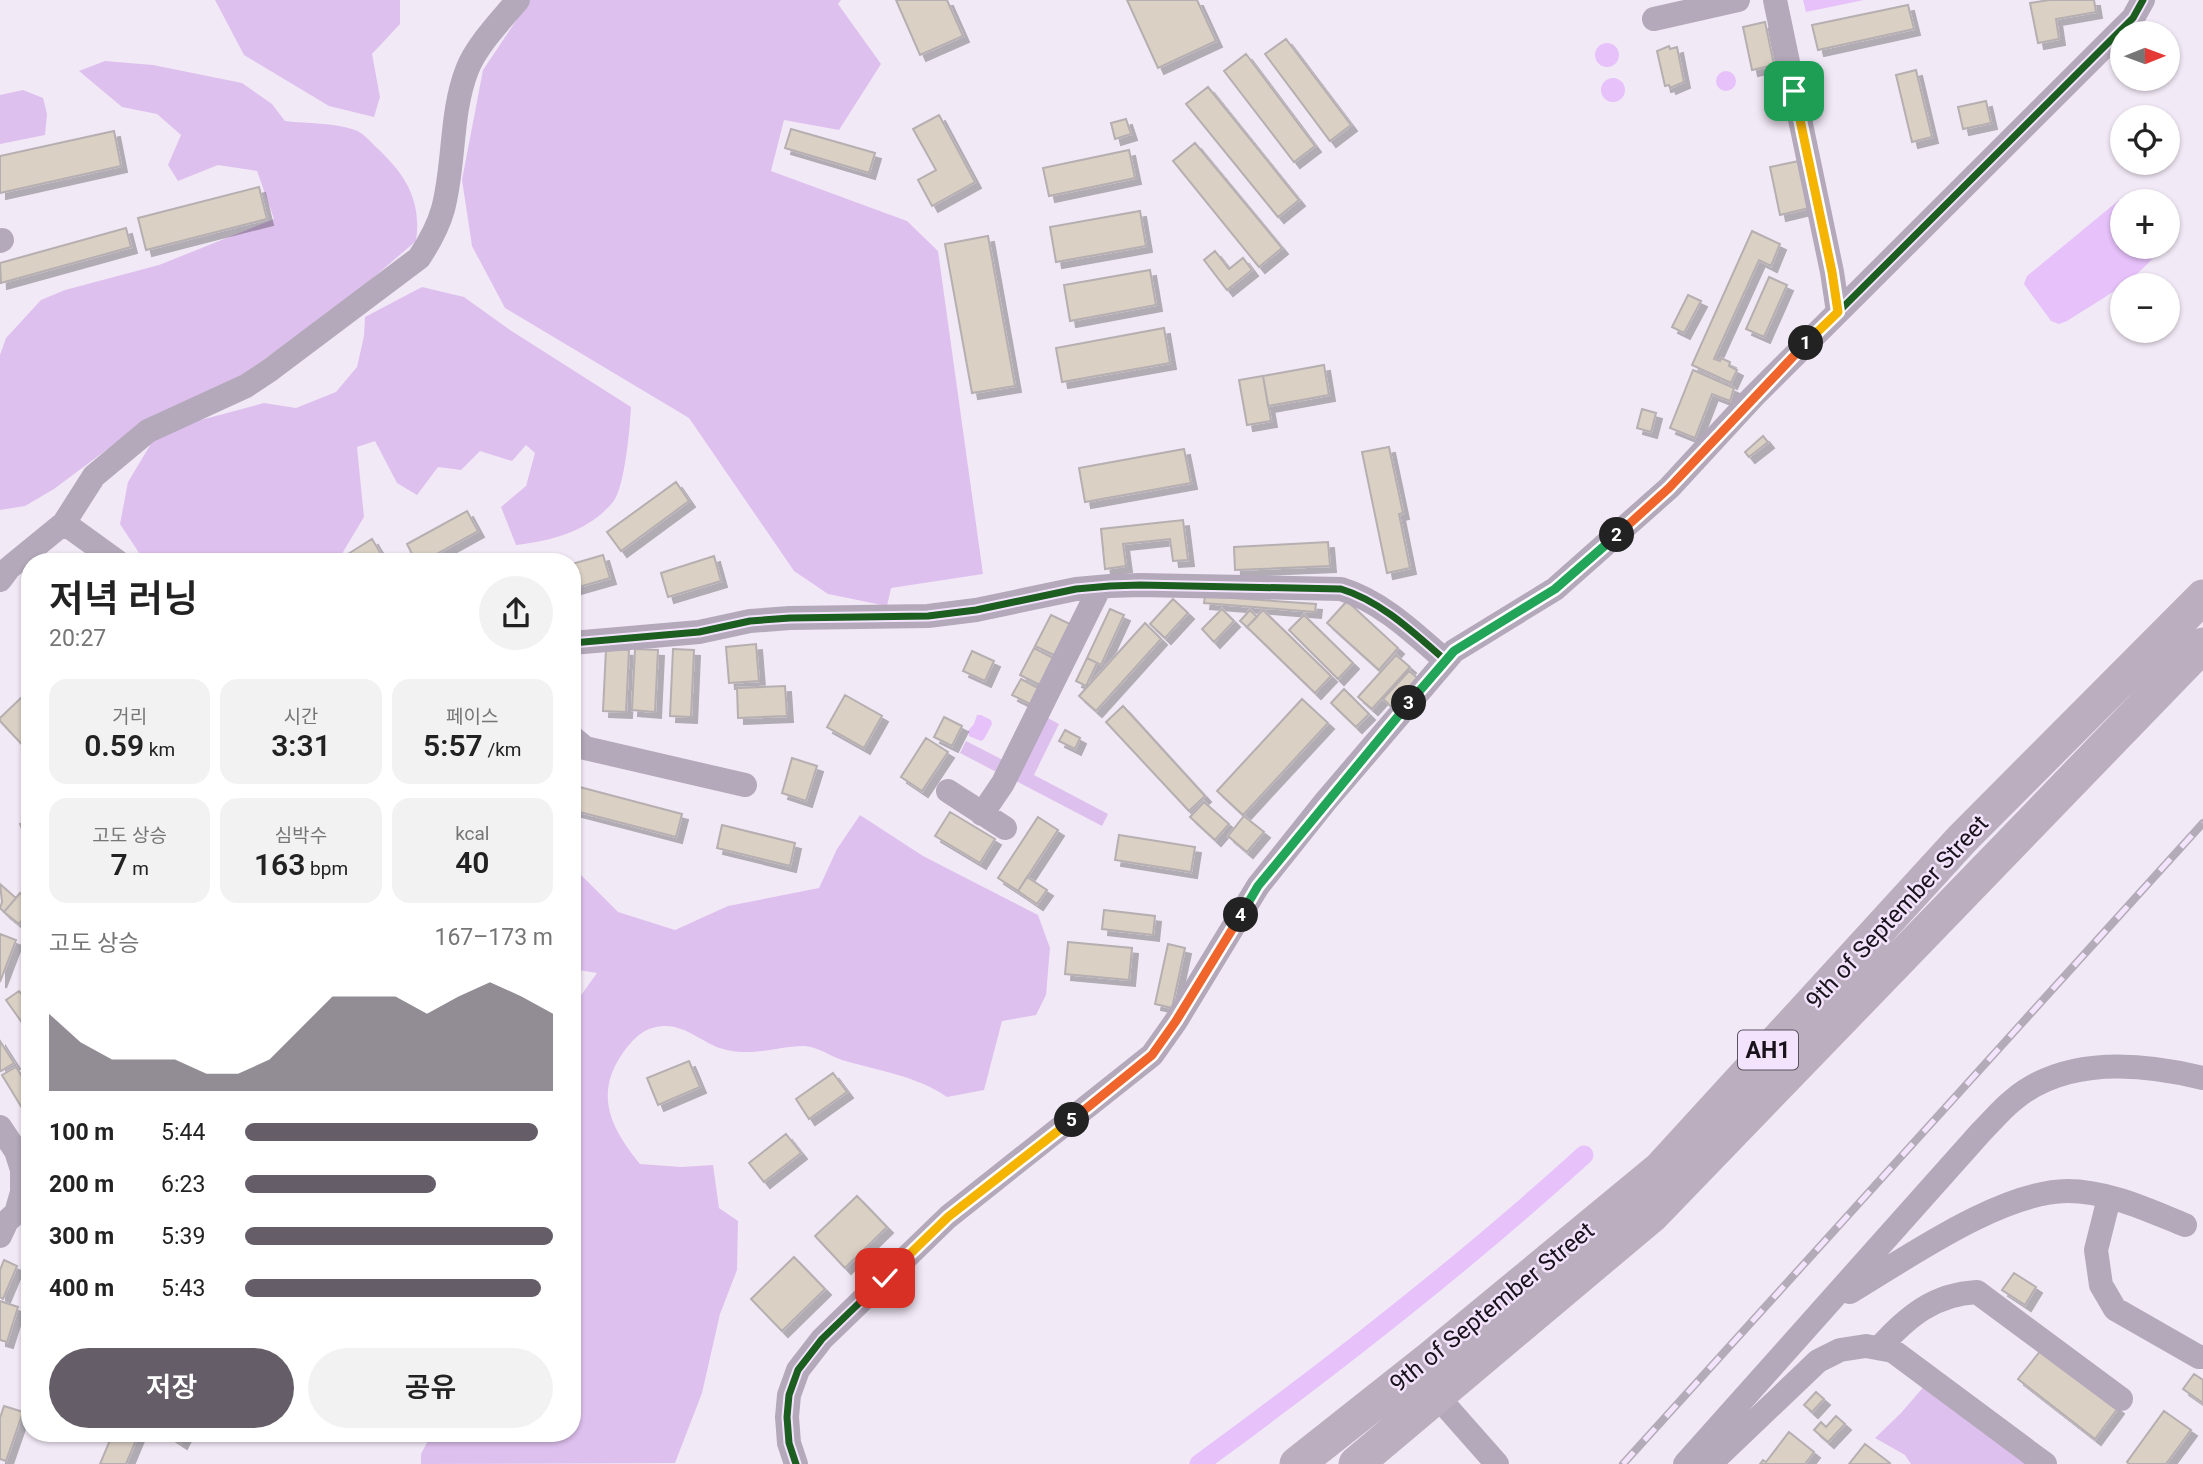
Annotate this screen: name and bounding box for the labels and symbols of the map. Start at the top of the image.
north arrow [2110,21,2180,91]
pin [1764,61,1824,121]
pin: 1 [1788,326,1824,360]
pin: 2 [1600,518,1634,552]
pin: 3 [1392,686,1426,720]
street label: 9th of September Street [1800,809,1994,1014]
pin: 4 [1224,898,1258,932]
road number: AH1 [1738,1030,1798,1070]
pin: 5 [1054,1102,1090,1138]
street label: 9th of September Street [1384,1216,1600,1398]
pin [855,1248,915,1308]

